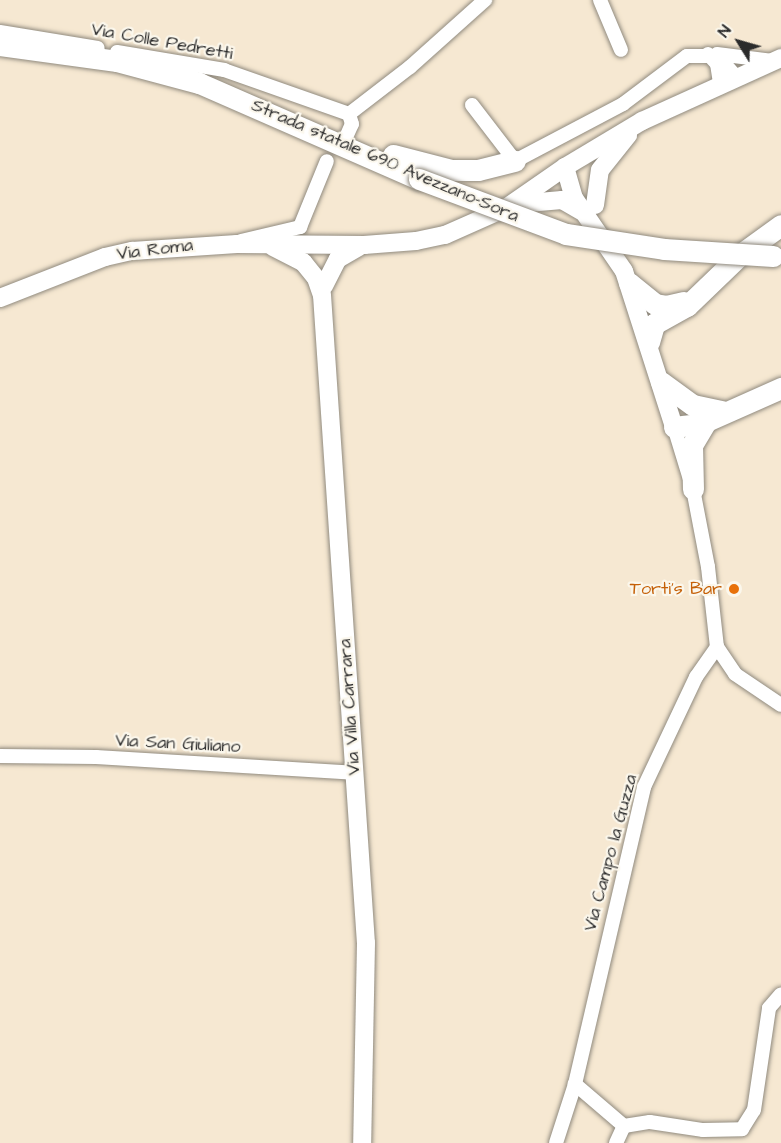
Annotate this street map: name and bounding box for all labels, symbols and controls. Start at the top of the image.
north arrow [709,12,769,72]
street label: Via Colle Pedretti [90,19,234,65]
text: N [713,21,736,42]
street label: Strada statale 690 Avezzano-Sora [248,95,522,227]
street label: Via Roma [116,235,194,265]
place label: Torti's Bar [630,578,722,600]
marker: Torti's Bar [727,582,741,596]
street label: Via Villa Carrara [334,638,366,776]
street label: Via San Giuliano [115,730,241,758]
street label: Via Campo la Guzza [580,772,642,934]

